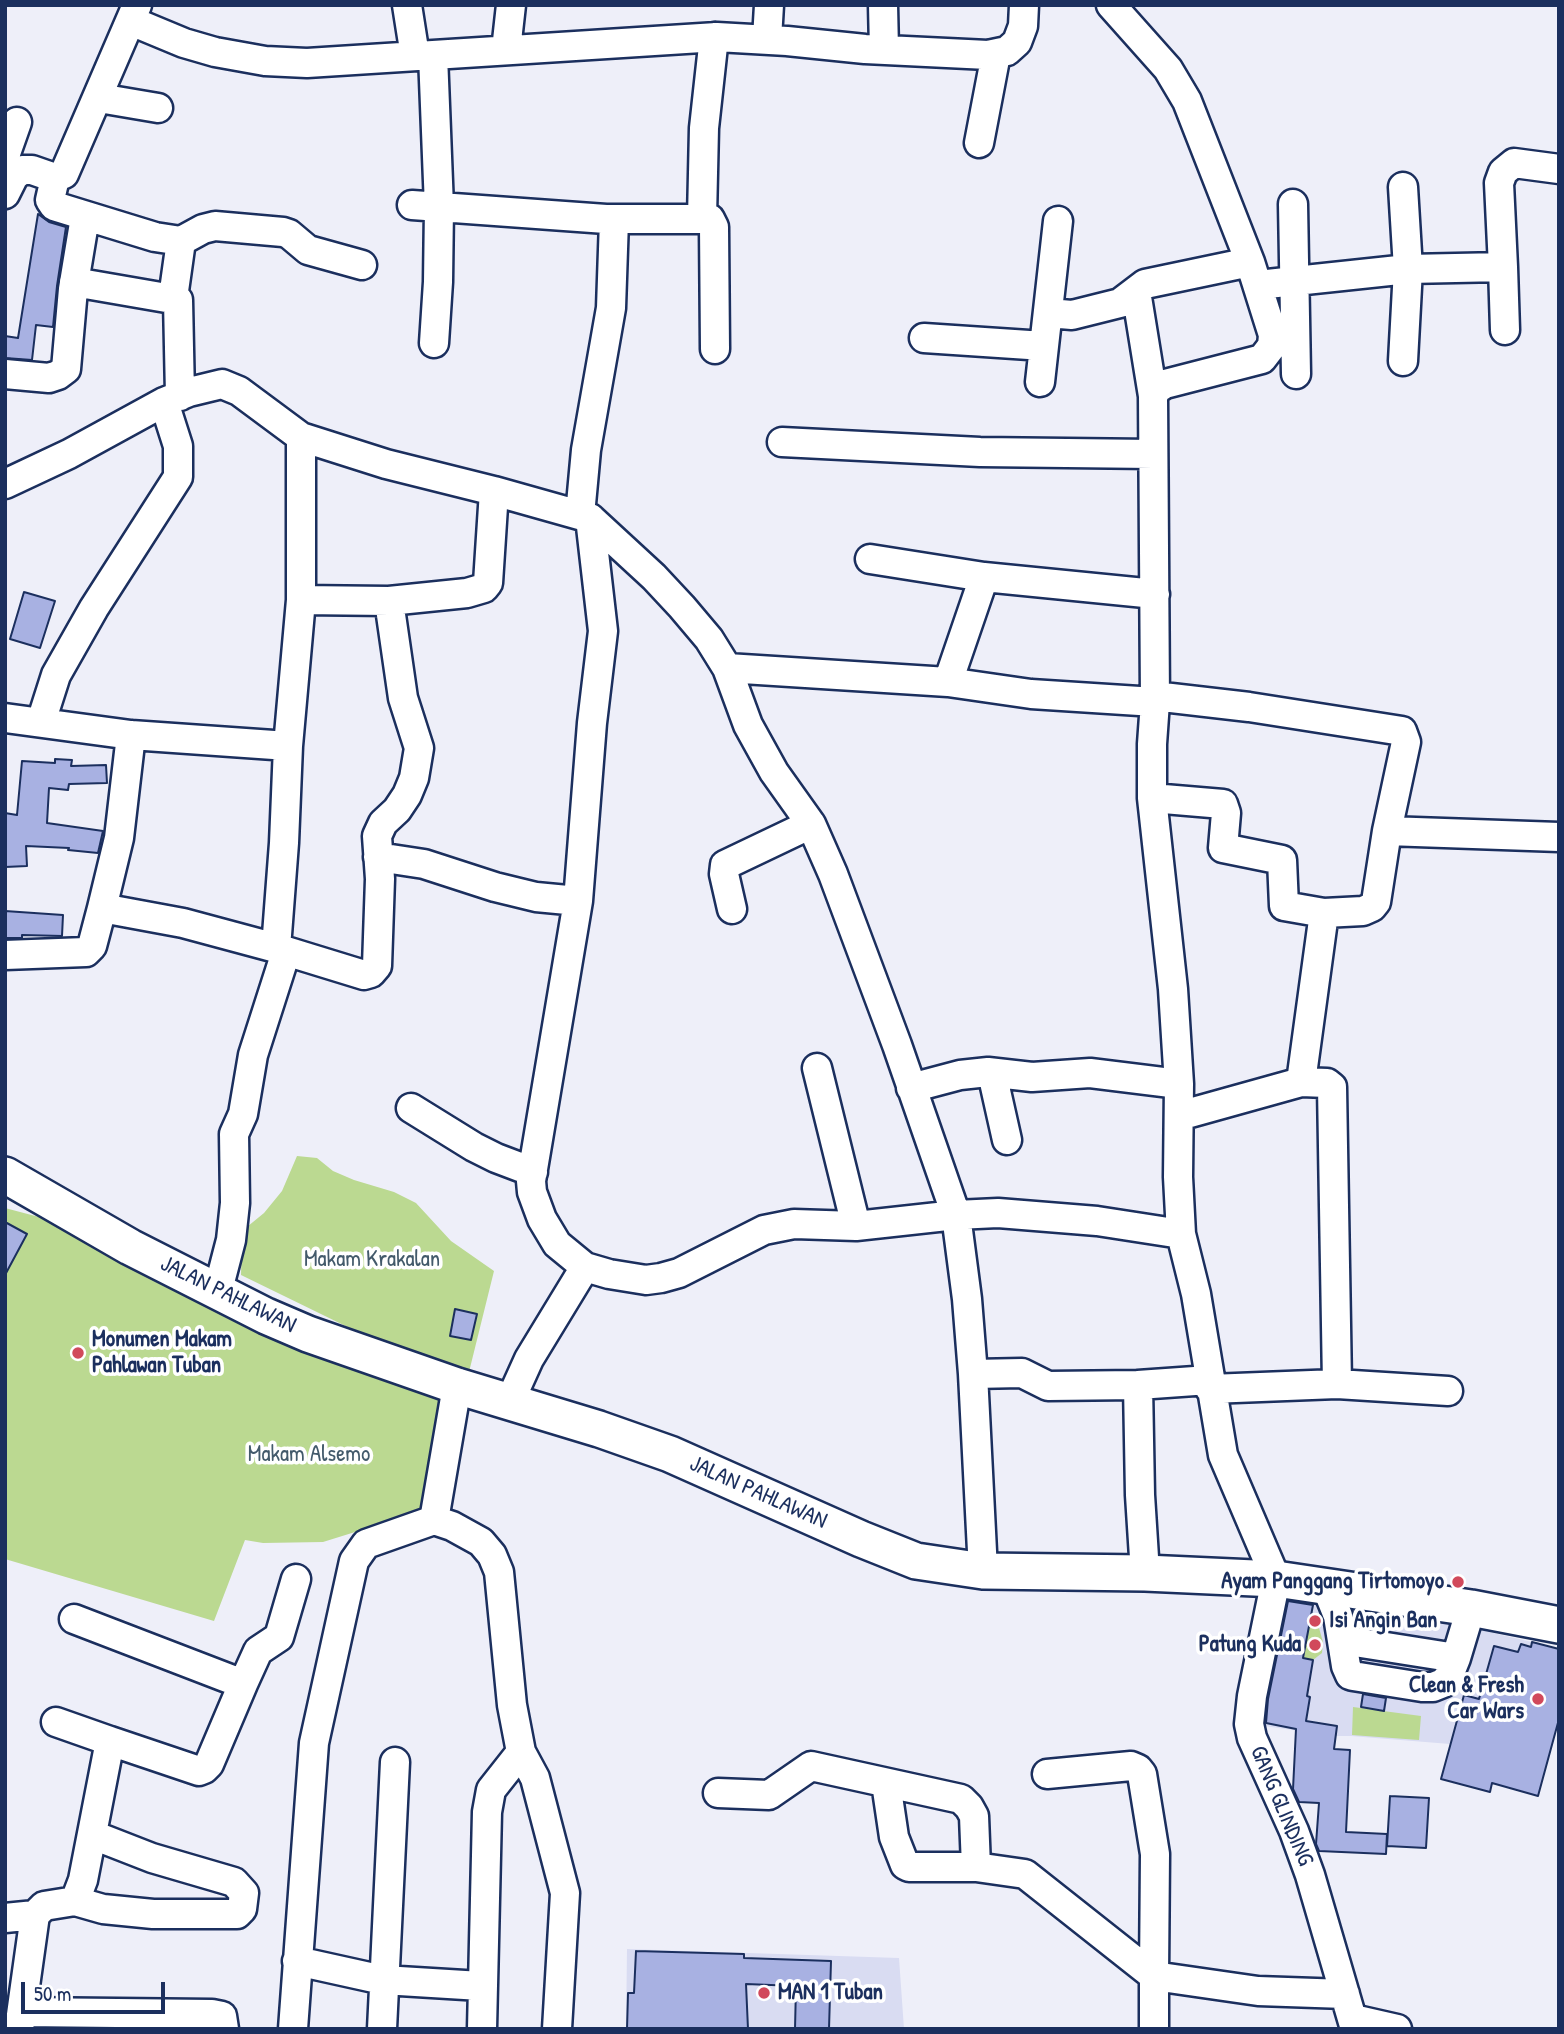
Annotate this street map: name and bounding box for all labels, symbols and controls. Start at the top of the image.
park label: Makam Krakalan [304,1246,440,1274]
street label: JALAN PAHLAWAN [156,1250,300,1340]
place label: Monumen Makam Pahlawan Tuban [92,1326,232,1380]
marker: Monumen Makam Pahlawan Tuban [70,1345,86,1361]
park label: Makam Alsemo [248,1441,370,1469]
street label: JALAN PAHLAWAN [685,1450,831,1536]
place label: Ayam Panggang Tirtomoyo [1221,1568,1444,1596]
marker: Ayam Panggang Tirtomoyo [1450,1574,1466,1590]
place label: Isi Angin Ban [1329,1607,1437,1635]
marker: Isi Angin Ban [1307,1613,1323,1629]
place label: Patung Kuda [1199,1631,1301,1659]
marker: Patung Kuda [1307,1637,1323,1653]
place label: Clean & Fresh Car Wars [1409,1672,1524,1726]
marker: Clean & Fresh Car Wars [1530,1691,1546,1707]
street label: GANG GLINDING [1243,1742,1319,1870]
scale bar [24,1968,168,2012]
text: 50 m [34,1979,71,2008]
place label: MAN 1 Tuban [778,1979,883,2007]
marker: MAN 1 Tuban [756,1985,772,2001]

